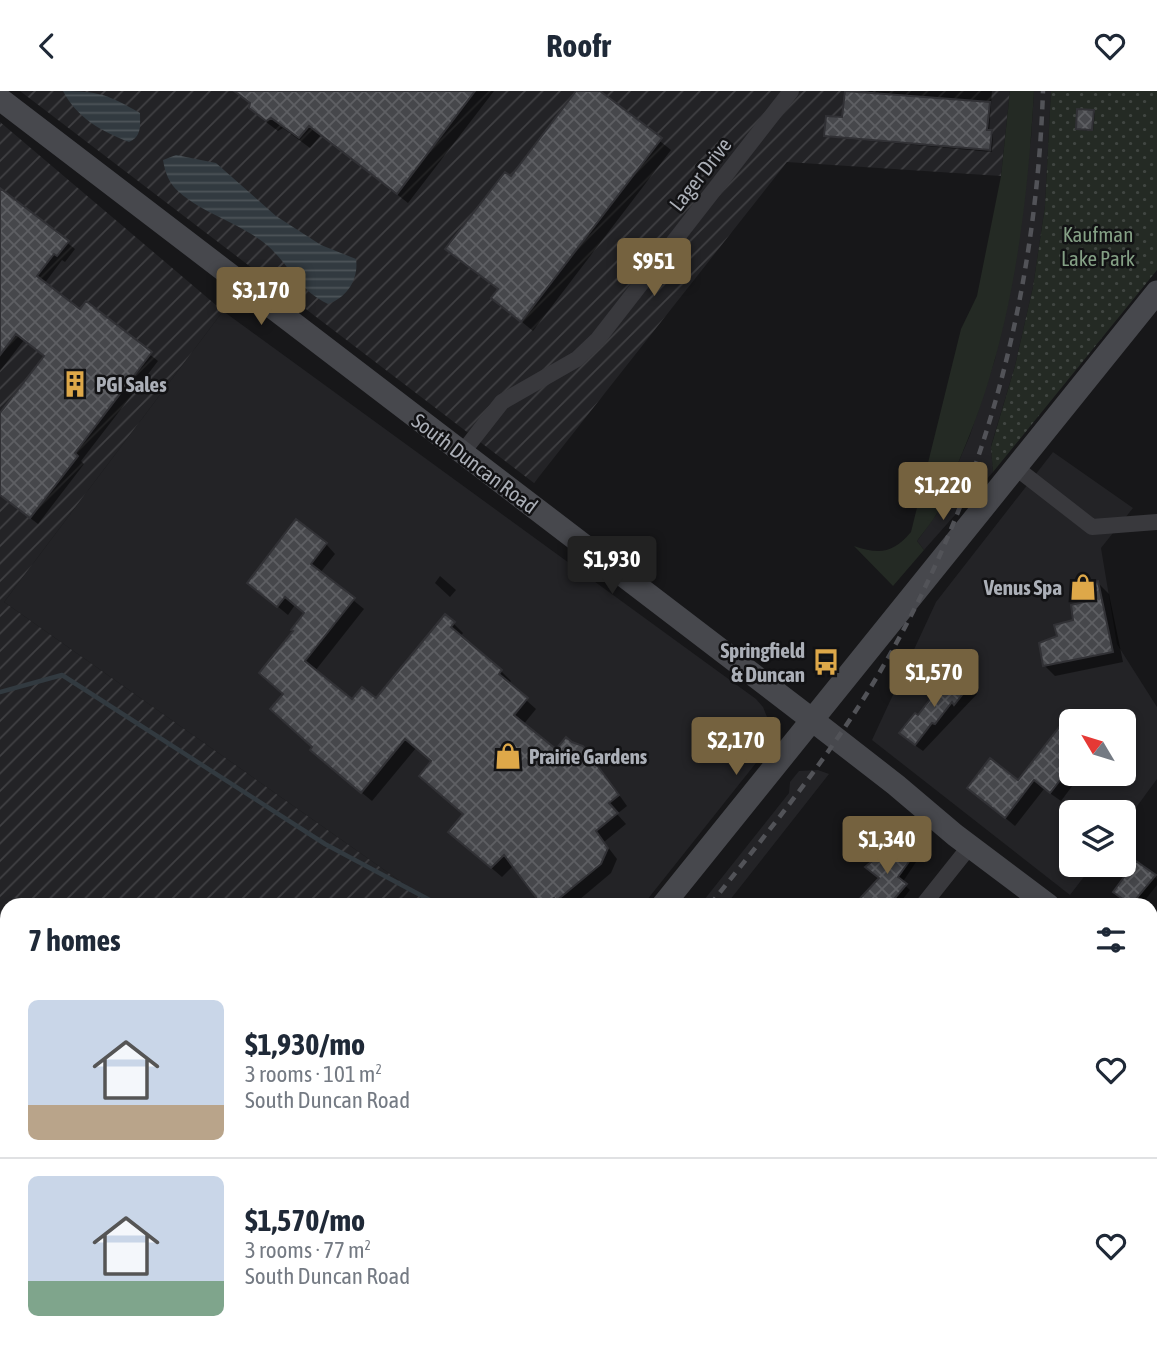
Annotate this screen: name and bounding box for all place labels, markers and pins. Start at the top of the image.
pin: $951 [613,239,695,298]
pin: $3,170 [204,267,318,327]
building icon: PGI Sales [60,369,90,399]
place label: PGI Sales [96,372,167,396]
pin: $1,220 [886,463,1000,522]
pin: $1,930 [555,537,669,596]
shop icon: Venus Spa [1068,572,1098,602]
place label: Venus Spa [983,575,1062,599]
place label: Springfield & Duncan [721,638,805,686]
bus stop icon: Springfield & Duncan [811,647,841,677]
pin: $1,570 [877,649,991,709]
pin: $2,170 [679,717,793,777]
shop icon: Prairie Gardens [493,741,523,771]
place label: Prairie Gardens [529,744,648,768]
pin: $1,340 [830,817,944,876]

